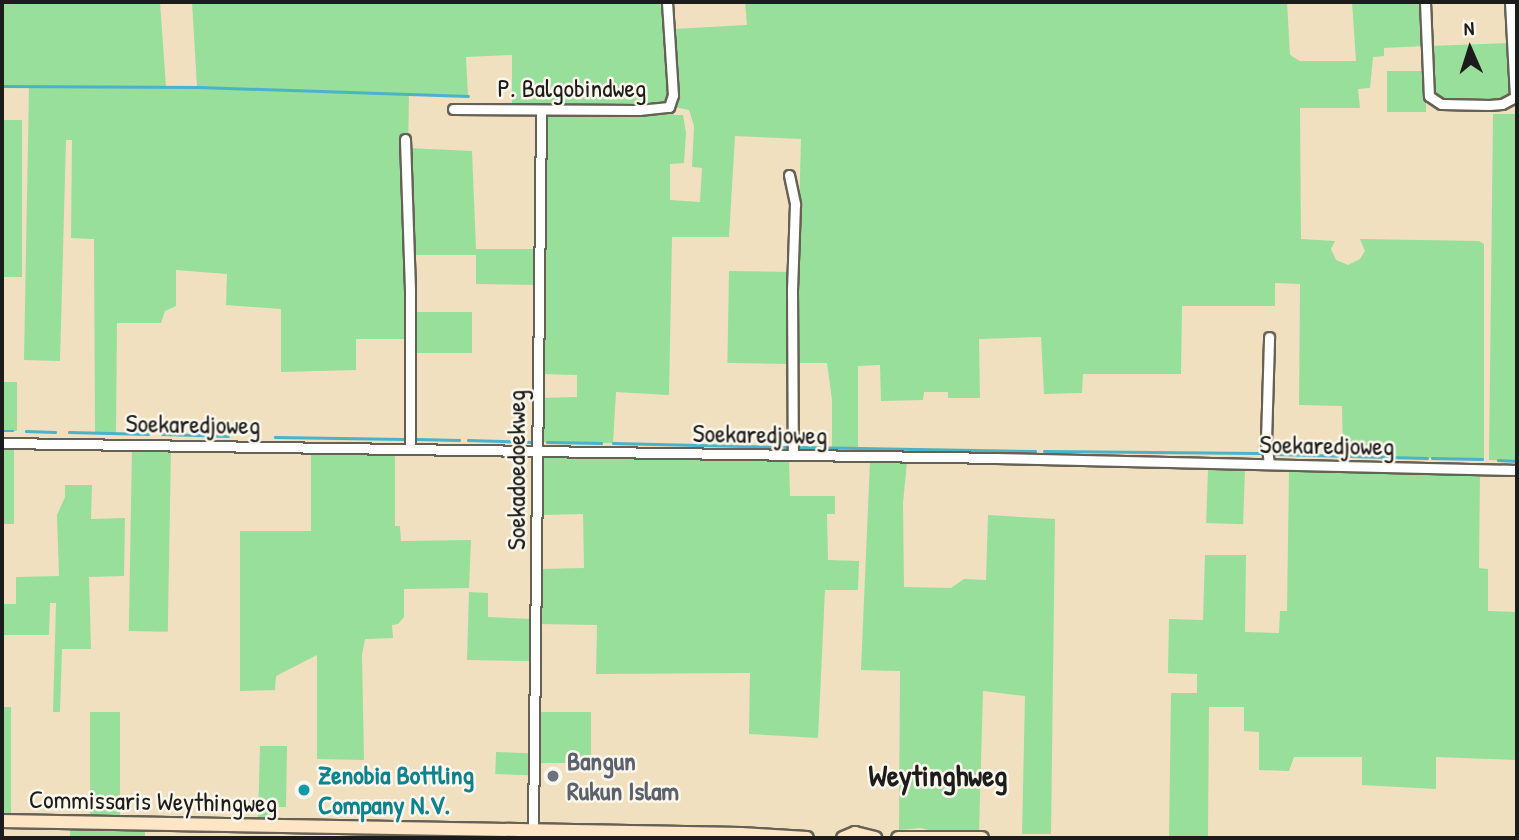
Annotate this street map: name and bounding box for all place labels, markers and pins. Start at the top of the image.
place label: Bangun Rukun Islam [567,745,679,806]
place label: Zenobia Bottling Company N.V. [318,759,474,820]
marker: Bangun Rukun Islam [545,768,561,784]
marker: Zenobia Bottling Company N.V. [296,782,312,798]

